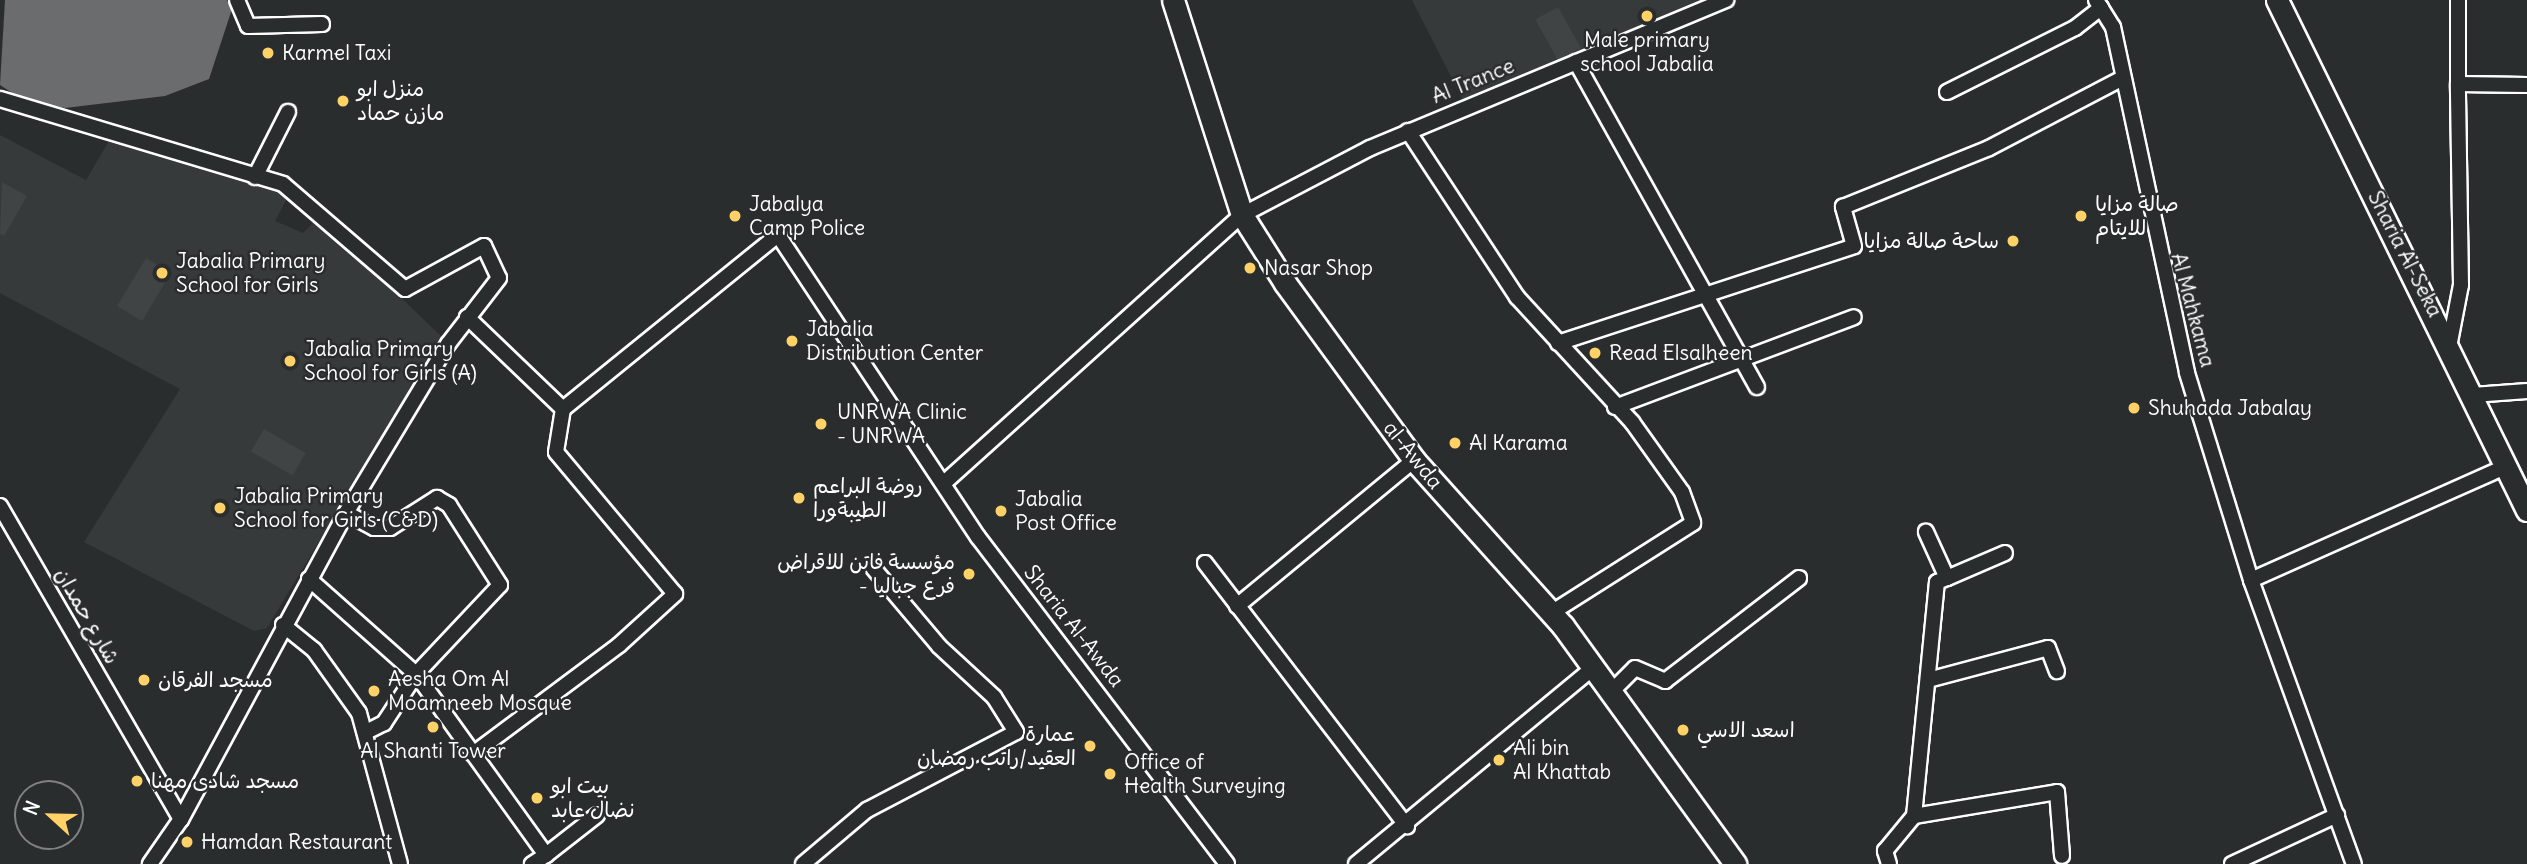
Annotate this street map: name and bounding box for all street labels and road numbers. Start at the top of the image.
street label: Al Trance [1428,53,1518,109]
street label: Sharia Al-Seka [2362,187,2448,321]
street label: Al Mahkama [2166,250,2220,370]
street label: al-Awda [1378,416,1448,494]
street label: Sharia Al-Awda [1019,560,1129,692]
street label: شارع حمدان [49,563,125,669]

